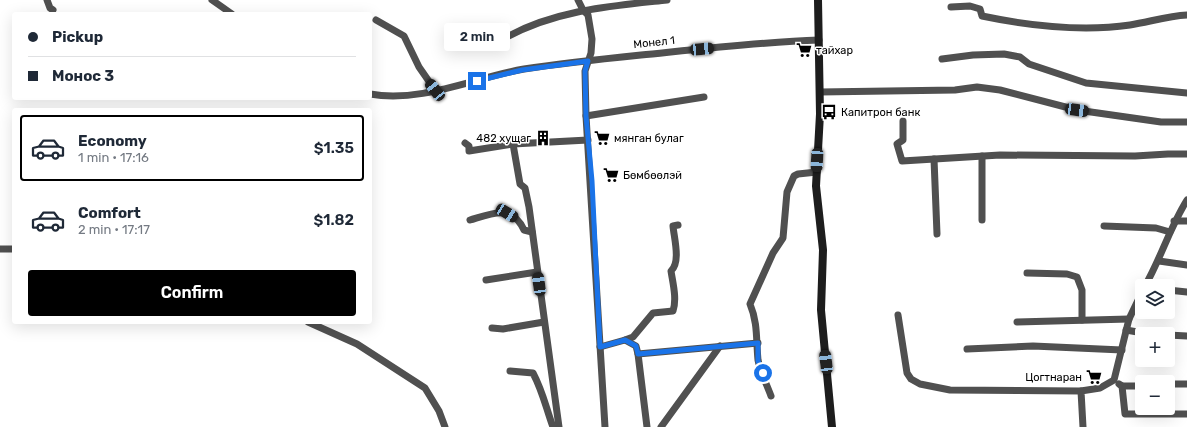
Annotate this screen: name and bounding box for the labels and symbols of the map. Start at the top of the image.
callout: 2 min [444,23,510,51]
street label: Монел 1 [633,34,675,51]
supermarket icon: тайхар [795,41,813,59]
car [690,42,714,56]
place label: тайхар [816,44,853,57]
route end [468,72,486,90]
car [423,77,447,103]
car [1064,102,1090,118]
bus stop icon: Капитрон банк [820,103,838,121]
place label: Капитрон банк [841,106,920,119]
building icon: 482 хущаг [534,129,552,147]
supermarket icon: мянган булаг [593,129,611,147]
place label: 482 хущаг [476,132,531,145]
place label: мянган булаг [614,132,684,145]
car [810,148,824,172]
supermarket icon: Бөмбөөлэй [602,166,620,184]
place label: Бөмбөөлэй [623,169,682,182]
car [494,202,520,224]
car [531,271,547,297]
car [819,349,833,375]
route start [754,364,772,382]
supermarket icon: Цогтнаран [1085,368,1103,386]
place label: Цогтнаран [1025,371,1082,384]

